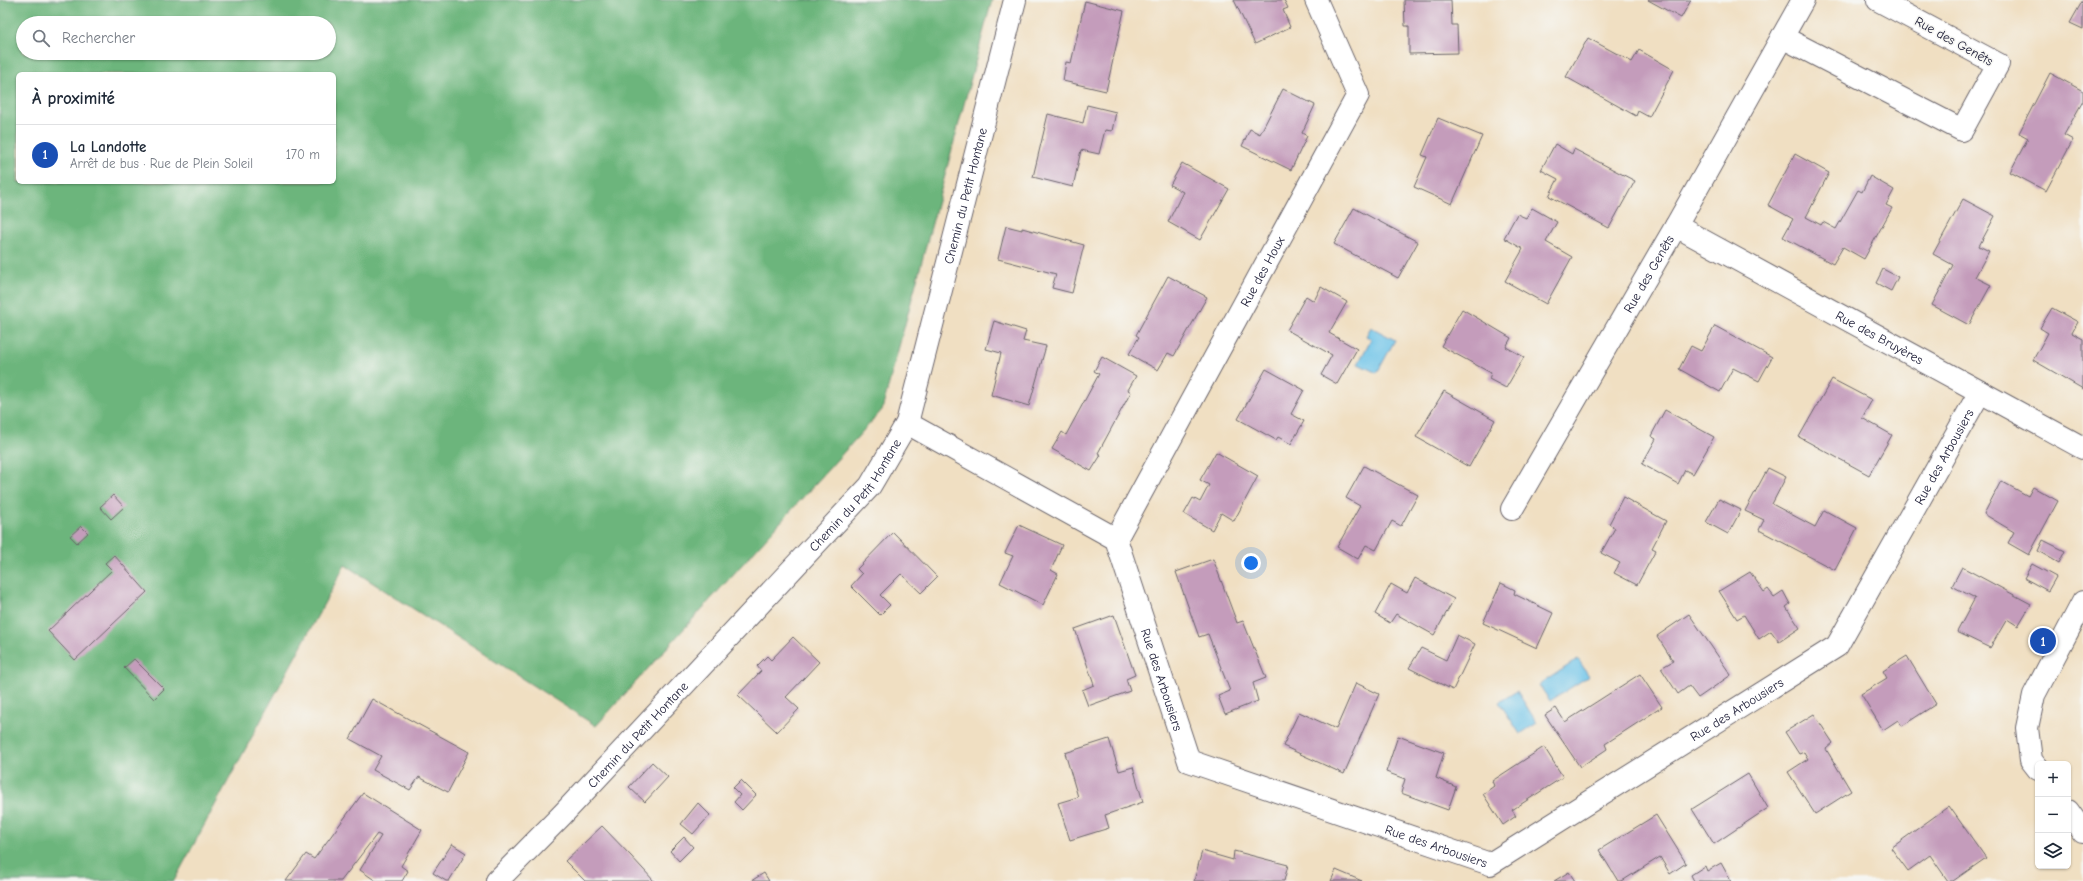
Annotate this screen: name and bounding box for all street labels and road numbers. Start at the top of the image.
street label: Rue des Genêts [1912,13,1996,69]
street label: Chemin du Petit Hontane [940,126,990,265]
street label: Rue des Genêts [1620,232,1677,315]
street label: Rue des Houx [1237,233,1288,309]
street label: Rue des Bruyères [1833,307,1926,367]
street label: Rue des Arbousiers [1911,406,1976,507]
street label: Chemin du Petit Hontane [806,436,904,554]
street label: Rue des Arbousiers [1138,626,1186,733]
street label: Rue des Arbousiers [1687,674,1786,744]
street label: Chemin du Petit Hontane [584,678,691,791]
street label: Rue des Arbousiers [1383,821,1489,870]

